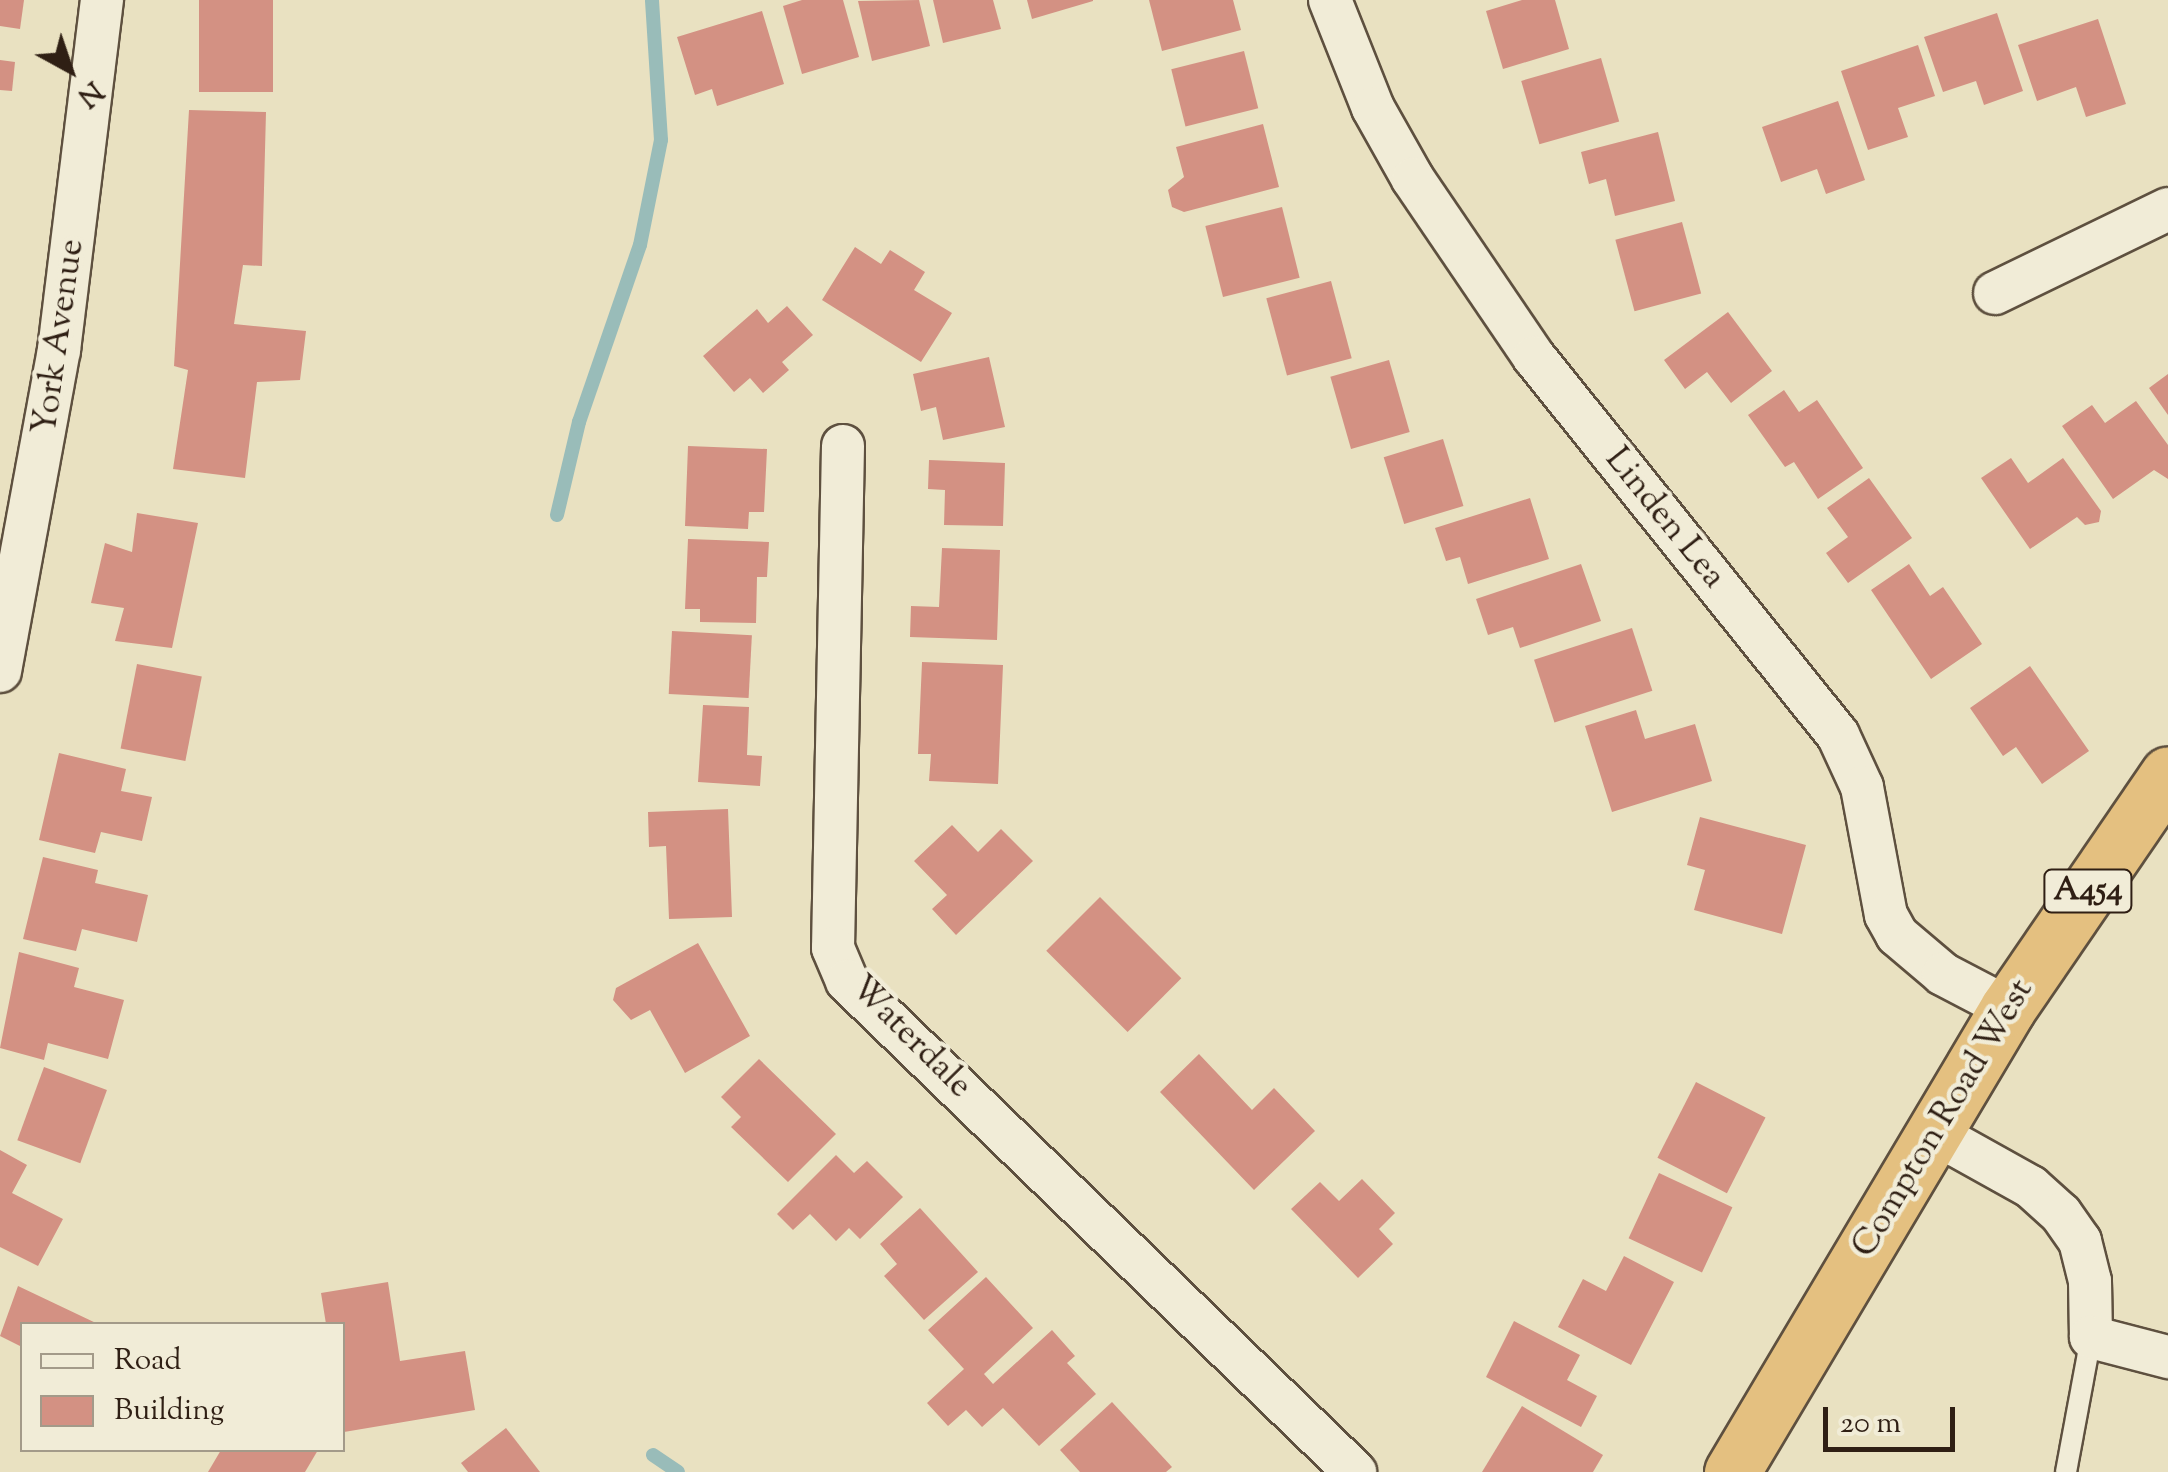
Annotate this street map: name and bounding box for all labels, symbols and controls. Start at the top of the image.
north arrow [20,20,120,120]
text: N [68,70,111,115]
street label: York Avenue [25,237,95,437]
street label: Linden Lea [1595,440,1733,598]
road number: A454 [2043,864,2133,918]
street label: Waterdale [840,968,980,1108]
street label: Compton Road West [1844,972,2044,1266]
legend [20,1322,345,1452]
text: Road [114,1340,181,1383]
scale bar [1828,1387,1960,1449]
text: Building [114,1390,224,1433]
text: 20 m [1840,1403,1901,1446]

